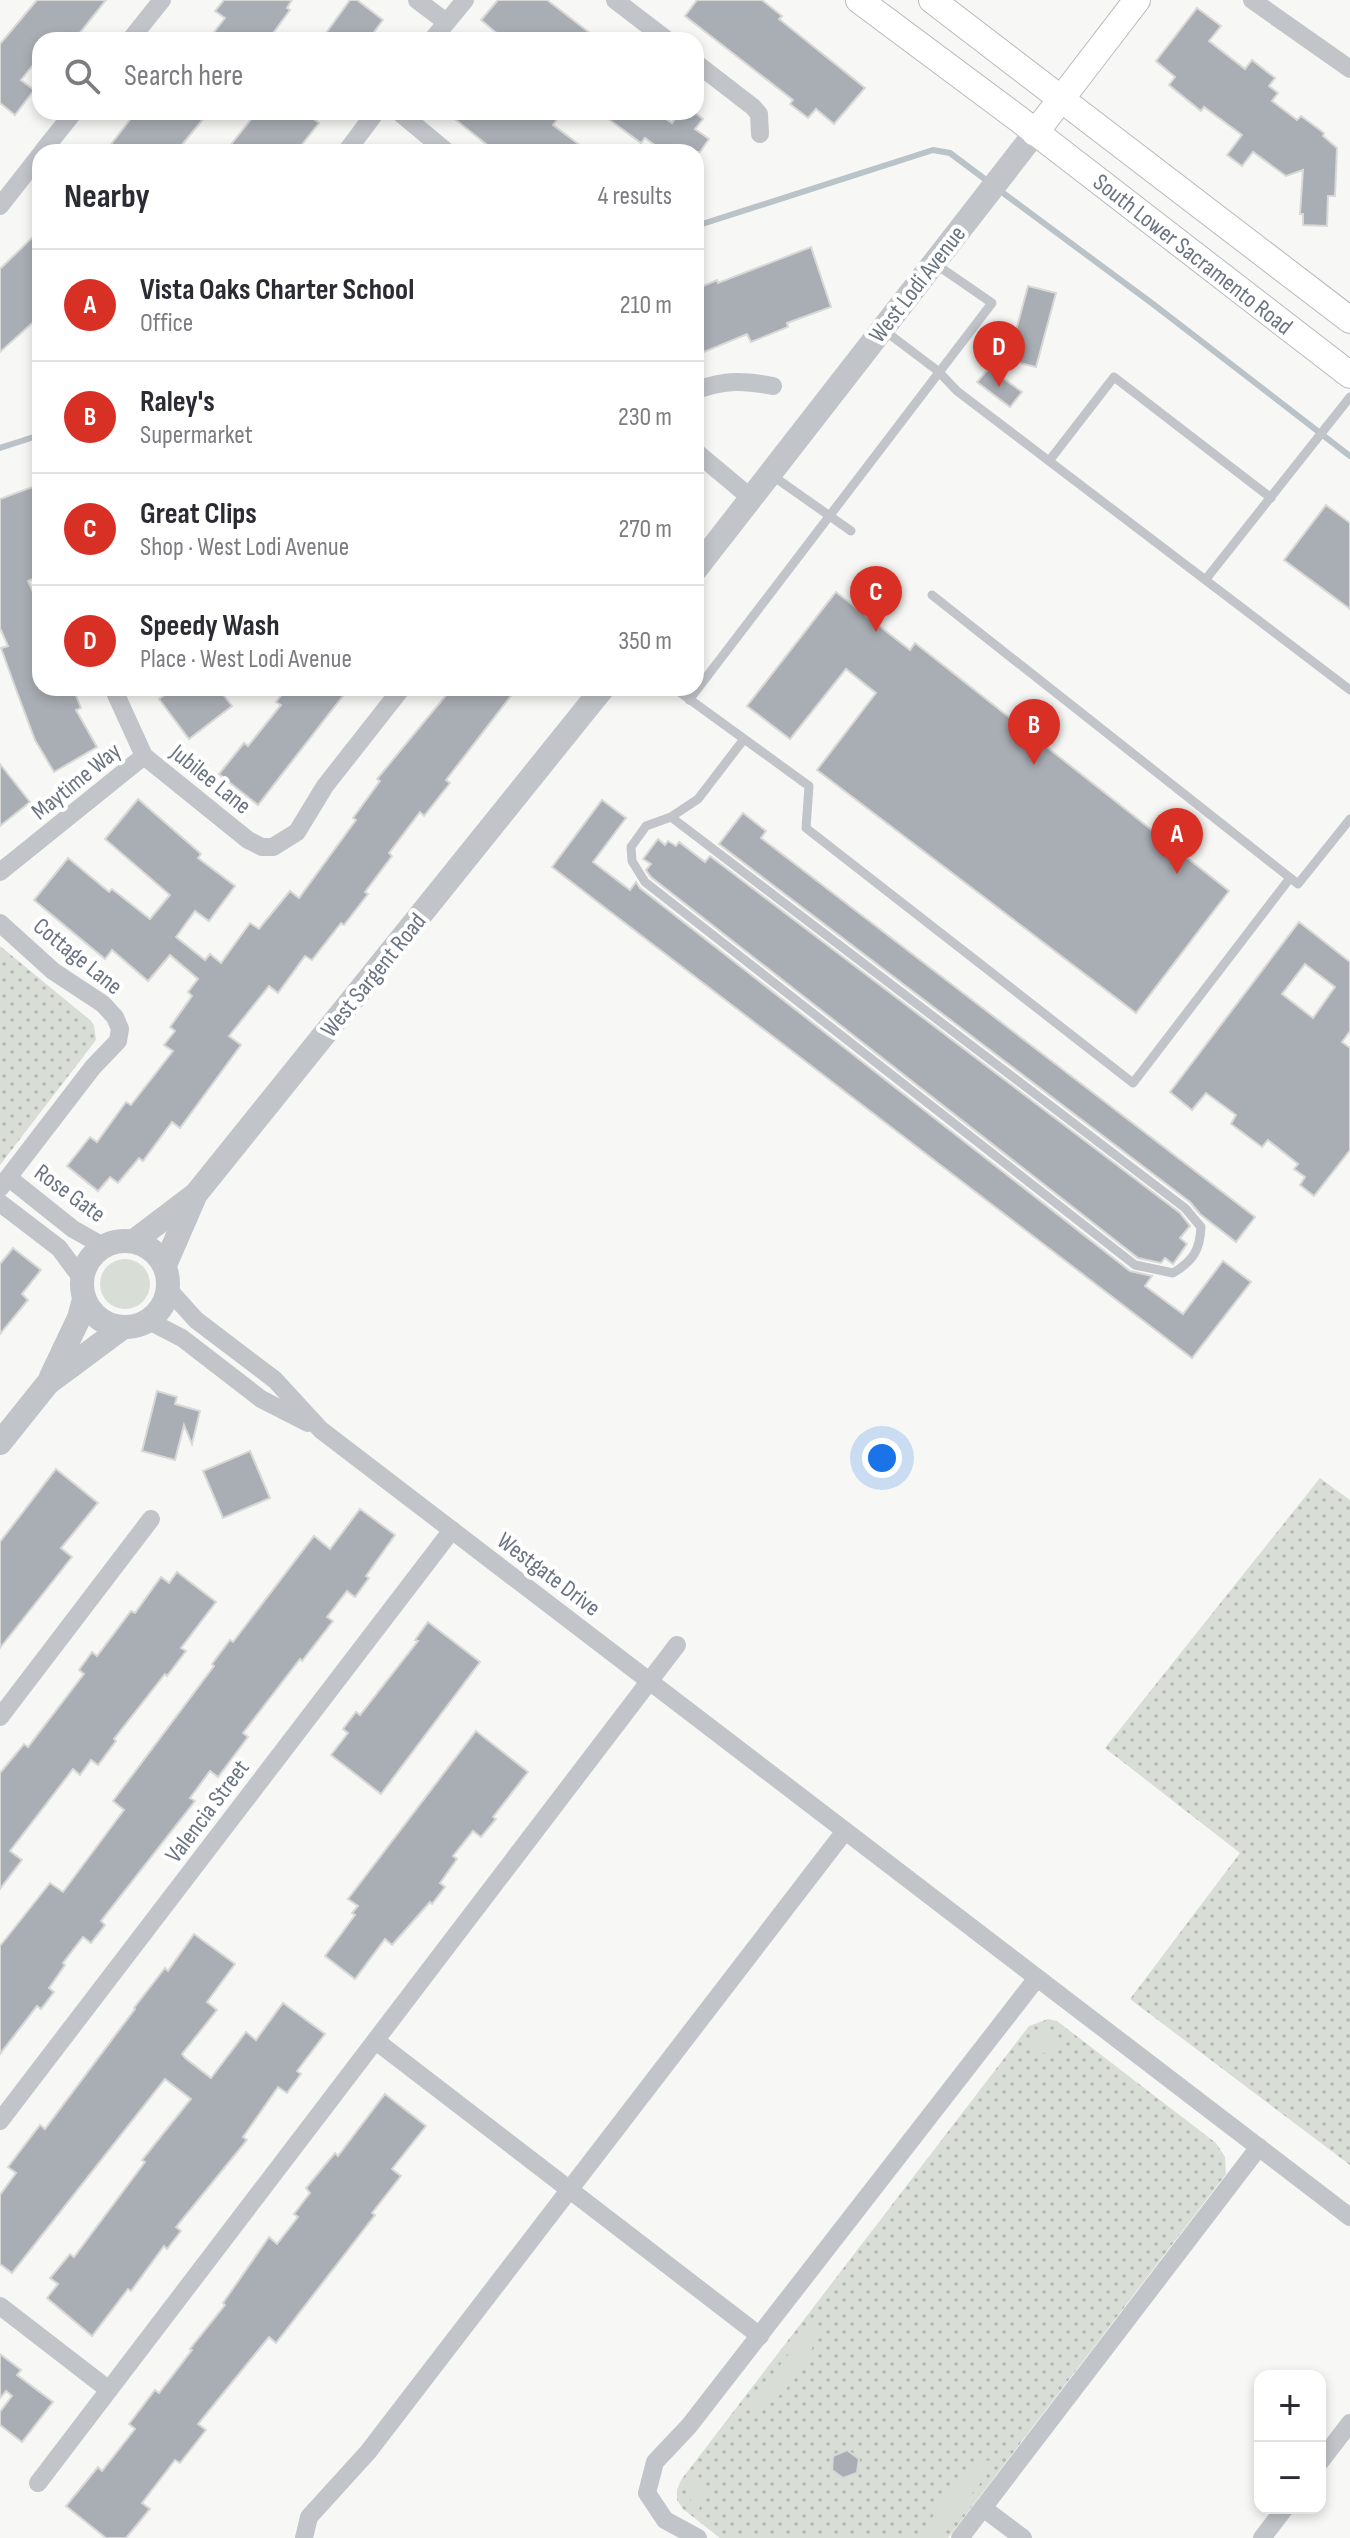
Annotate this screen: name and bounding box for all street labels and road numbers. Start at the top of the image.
street label: South Lower Sacramento Road [1087,168,1298,341]
street label: West Lodi Avenue [863,220,972,348]
street label: Maytime Way [26,737,127,826]
street label: Jubilee Lane [164,738,257,821]
street label: West Sargent Road [315,907,432,1043]
street label: Cottage Lane [27,912,128,1001]
street label: Rose Gate [29,1158,111,1229]
street label: Westgate Drive [491,1526,606,1623]
street label: Valencia Street [159,1754,256,1869]

